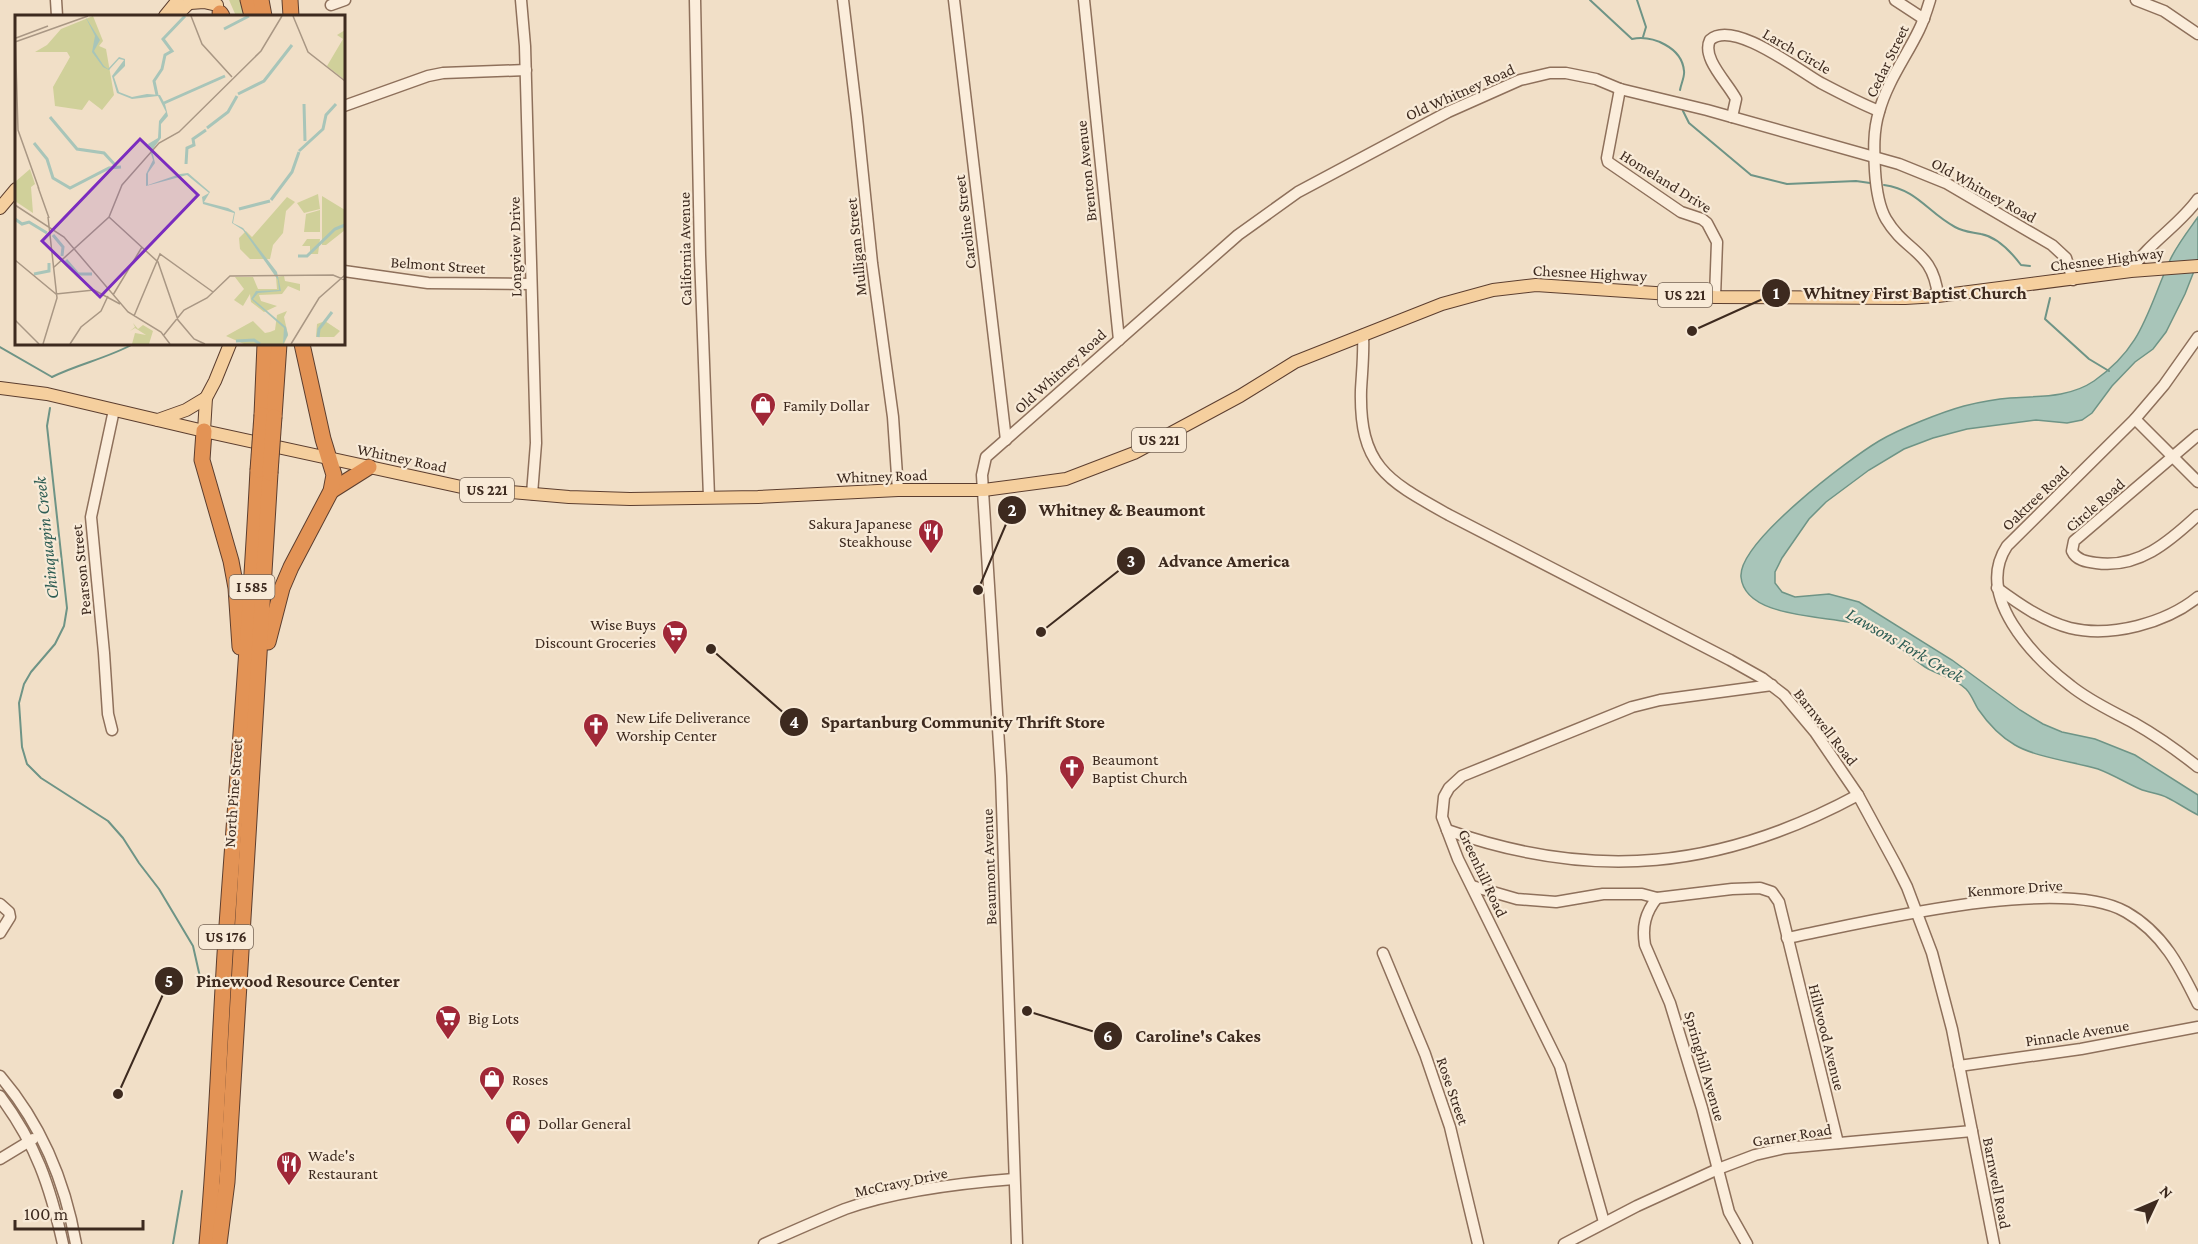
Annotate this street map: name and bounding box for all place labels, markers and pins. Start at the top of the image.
callout: Whitney First Baptist Church [1761,275,2038,311]
shop icon: Family Dollar [748,390,778,428]
place label: Family Dollar [783,397,870,415]
callout: Whitney & Beaumont [997,492,1218,528]
place label: Sakura Japanese Steakhouse [808,515,912,550]
restaurant icon: Sakura Japanese Steakhouse [916,517,946,555]
callout: Advance America [1116,543,1302,579]
place label: Wise Buys Discount Groceries [535,616,656,651]
supermarket icon: Wise Buys Discount Groceries [660,618,690,656]
callout: Spartanburg Community Thrift Store [779,704,1117,740]
place label: New Life Deliverance Worship Center [616,709,750,745]
church icon: New Life Deliverance Worship Center [581,711,611,749]
place label: Beaumont Baptist Church [1092,751,1188,787]
church icon: Beaumont Baptist Church [1057,753,1087,791]
callout: Pinewood Resource Center [154,963,412,999]
supermarket icon: Big Lots [433,1003,463,1041]
place label: Big Lots [468,1010,519,1028]
callout: Caroline's Cakes [1093,1018,1272,1054]
shop icon: Roses [477,1064,507,1102]
place label: Roses [512,1071,548,1088]
shop icon: Dollar General [503,1108,533,1146]
place label: Dollar General [538,1115,631,1132]
place label: Wade's Restaurant [308,1147,378,1182]
restaurant icon: Wade's Restaurant [274,1149,304,1187]

